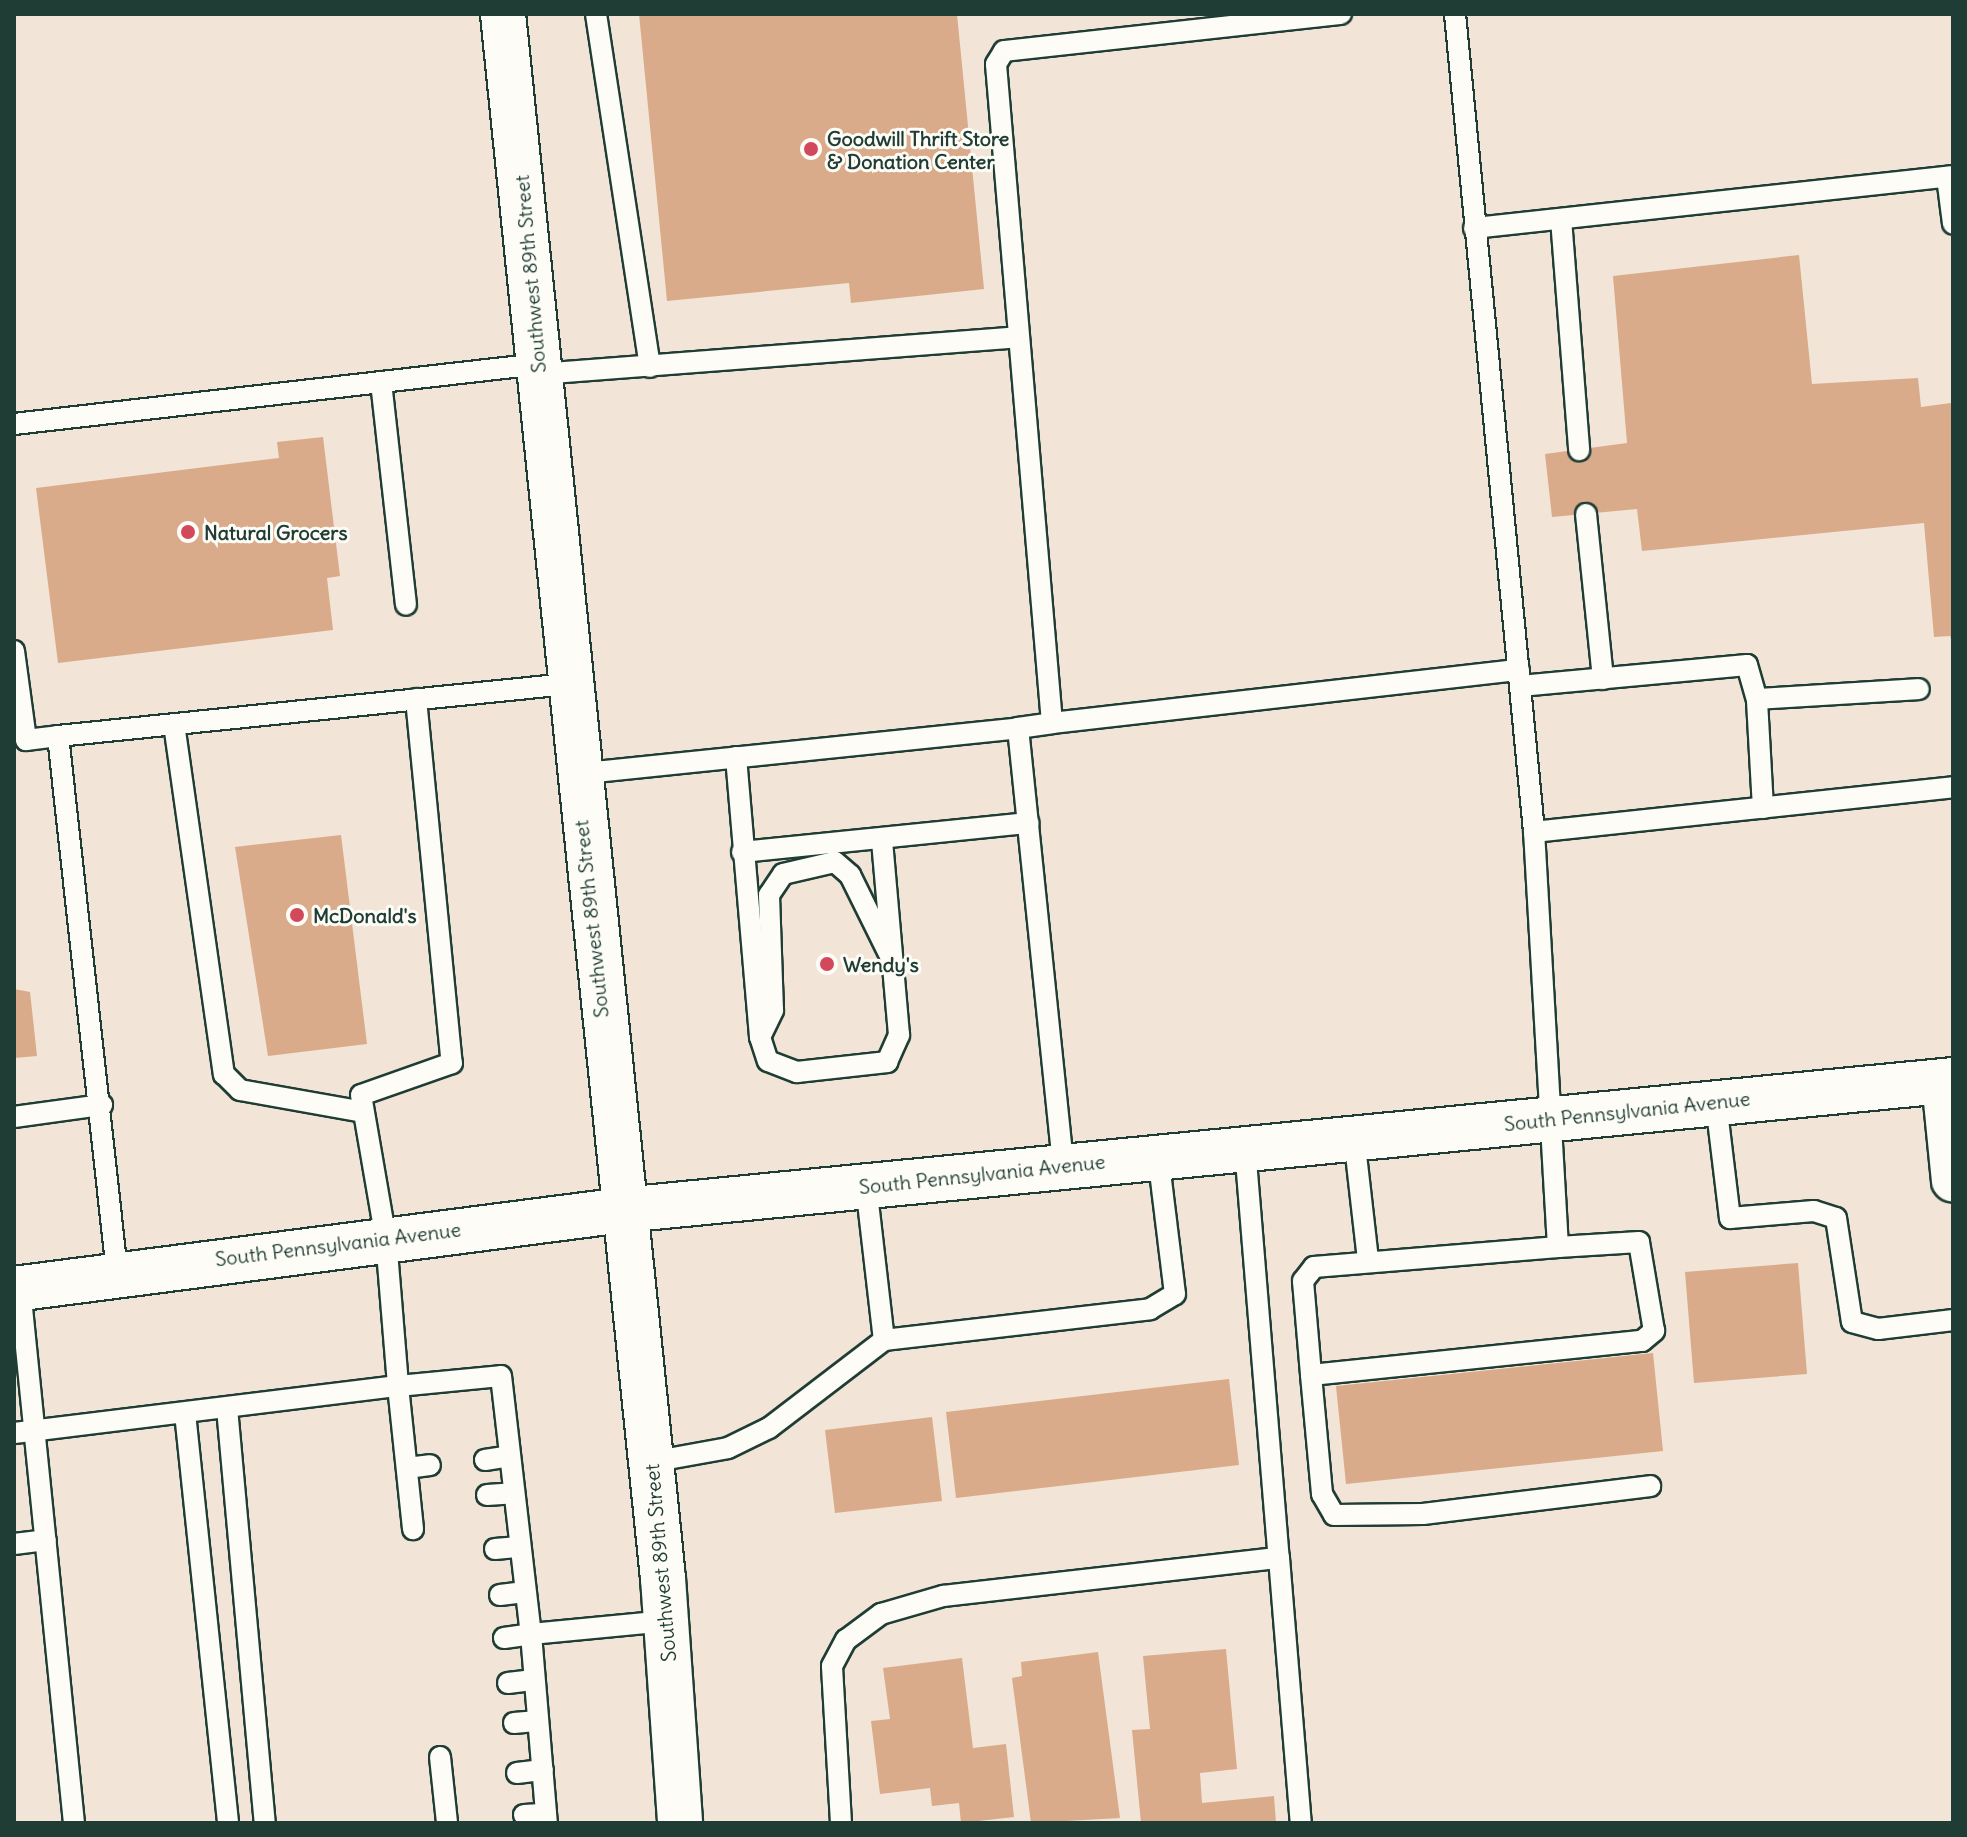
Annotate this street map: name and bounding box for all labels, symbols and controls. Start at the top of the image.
place label: Goodwill Thrift Store & Donation Center [827,126,1009,173]
marker: Goodwill Thrift Store & Donation Center [802,140,820,158]
street label: Southwest 89th Street [509,174,551,374]
place label: Natural Grocers [204,520,348,544]
marker: Natural Grocers [179,523,197,541]
street label: Southwest 89th Street [569,819,613,1019]
place label: McDonald's [313,903,417,927]
marker: McDonald's [288,906,306,924]
place label: Wendy's [843,952,919,976]
marker: Wendy's [818,955,836,973]
street label: South Pennsylvania Avenue [1503,1086,1751,1136]
street label: South Pennsylvania Avenue [858,1149,1106,1199]
street label: South Pennsylvania Avenue [214,1217,462,1271]
street label: Southwest 89th Street [639,1463,681,1663]

